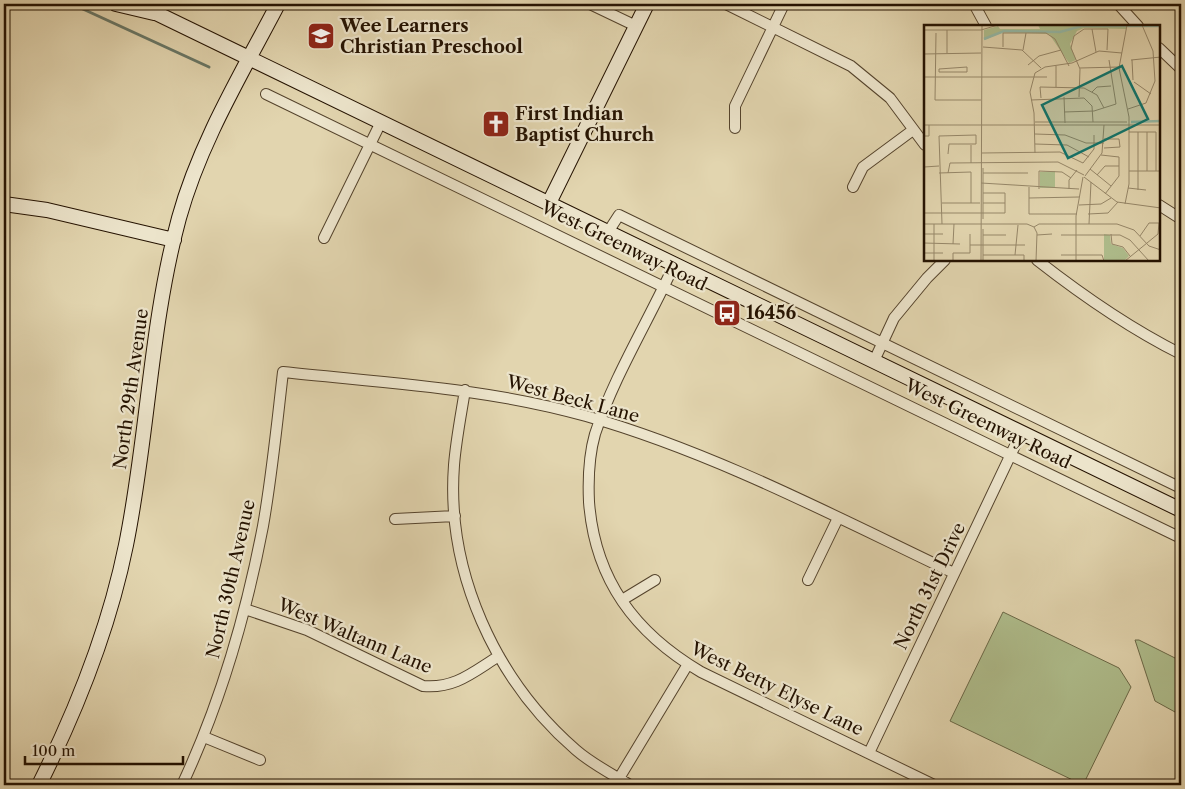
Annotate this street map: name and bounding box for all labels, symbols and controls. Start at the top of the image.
place label: Wee Learners Christian Preschool [339,15,523,58]
school or university icon: Wee Learners Christian Preschool [306,21,336,51]
inset map [924,25,1160,261]
place label: First Indian Baptist Church [515,103,655,146]
church icon: First Indian Baptist Church [481,109,511,139]
street label: West Greenway Road [536,196,711,296]
bus stop icon: 16456 [712,298,742,328]
place label: 16456 [746,302,796,324]
street label: North 29th Avenue [109,307,153,471]
street label: West Beck Lane [503,370,642,427]
street label: West Greenway Road [900,374,1075,474]
street label: North 30th Avenue [202,497,260,661]
street label: North 31st Drive [890,519,970,653]
street label: West Waltann Lane [274,593,435,678]
street label: West Betty Elyse Lane [686,637,867,740]
scale bar [25,734,182,766]
text: 100 m [32,741,75,760]

